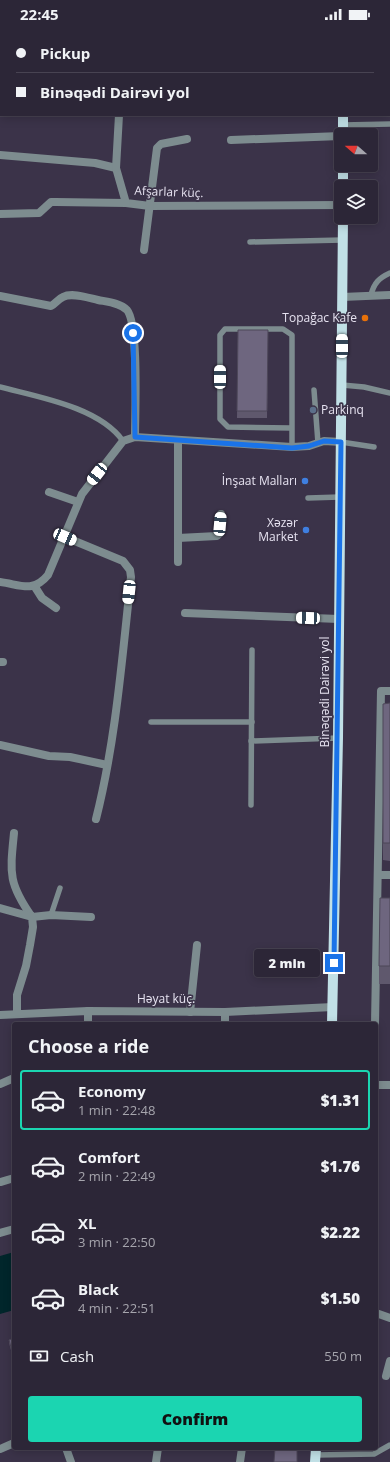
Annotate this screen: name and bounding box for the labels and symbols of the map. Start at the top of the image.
north arrow [334,128,378,172]
street label: Afşarlar küç. [134,182,204,201]
place label: Topağac Kafe [282,309,357,326]
marker: Topağac Kafe [360,313,370,323]
route start [124,324,142,342]
car [336,334,348,358]
car [214,365,226,389]
place label: Parkinq [321,401,364,418]
marker: Parkinq [308,405,318,415]
car [85,461,109,487]
place label: İnşaat Malları [222,472,297,489]
marker: İnşaat Malları [300,476,310,486]
car [213,512,227,536]
place label: Xəzər Market [258,514,298,545]
marker: Xəzər Market [301,525,311,535]
car [52,527,78,547]
car [122,579,136,605]
car [296,612,320,624]
street label: Binəqədi Dairəvi yol [316,637,333,747]
callout: 2 min [254,949,320,977]
route end [325,954,343,972]
street label: Həyat küç. [137,990,195,1007]

